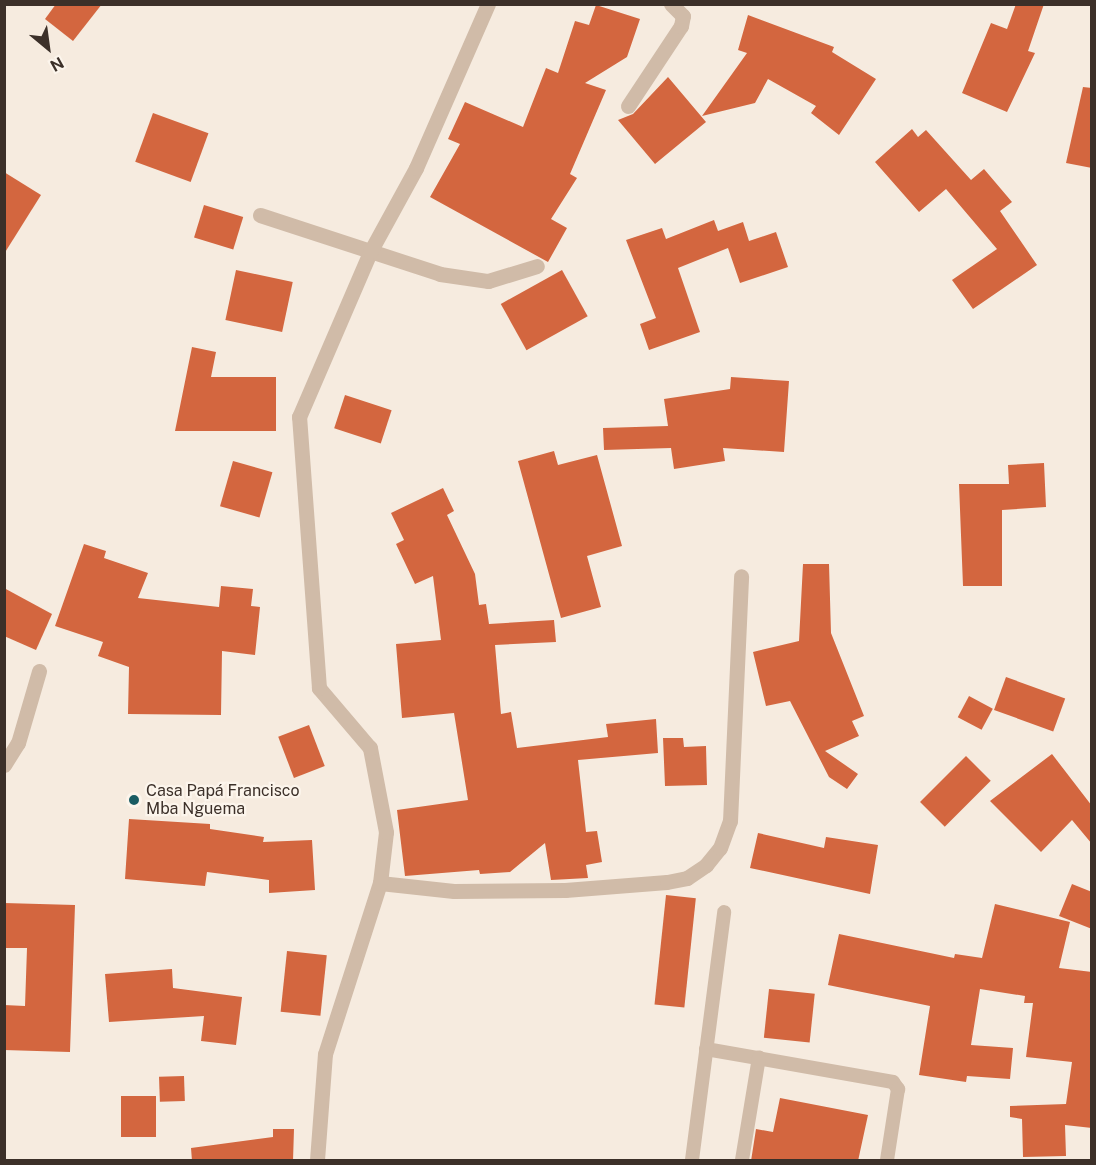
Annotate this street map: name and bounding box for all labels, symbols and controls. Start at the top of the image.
north arrow [18,18,78,78]
text: N [47,53,67,76]
place label: Casa Papá Francisco Mba Nguema [146,781,299,819]
marker: Casa Papá Francisco Mba Nguema [127,793,141,807]

